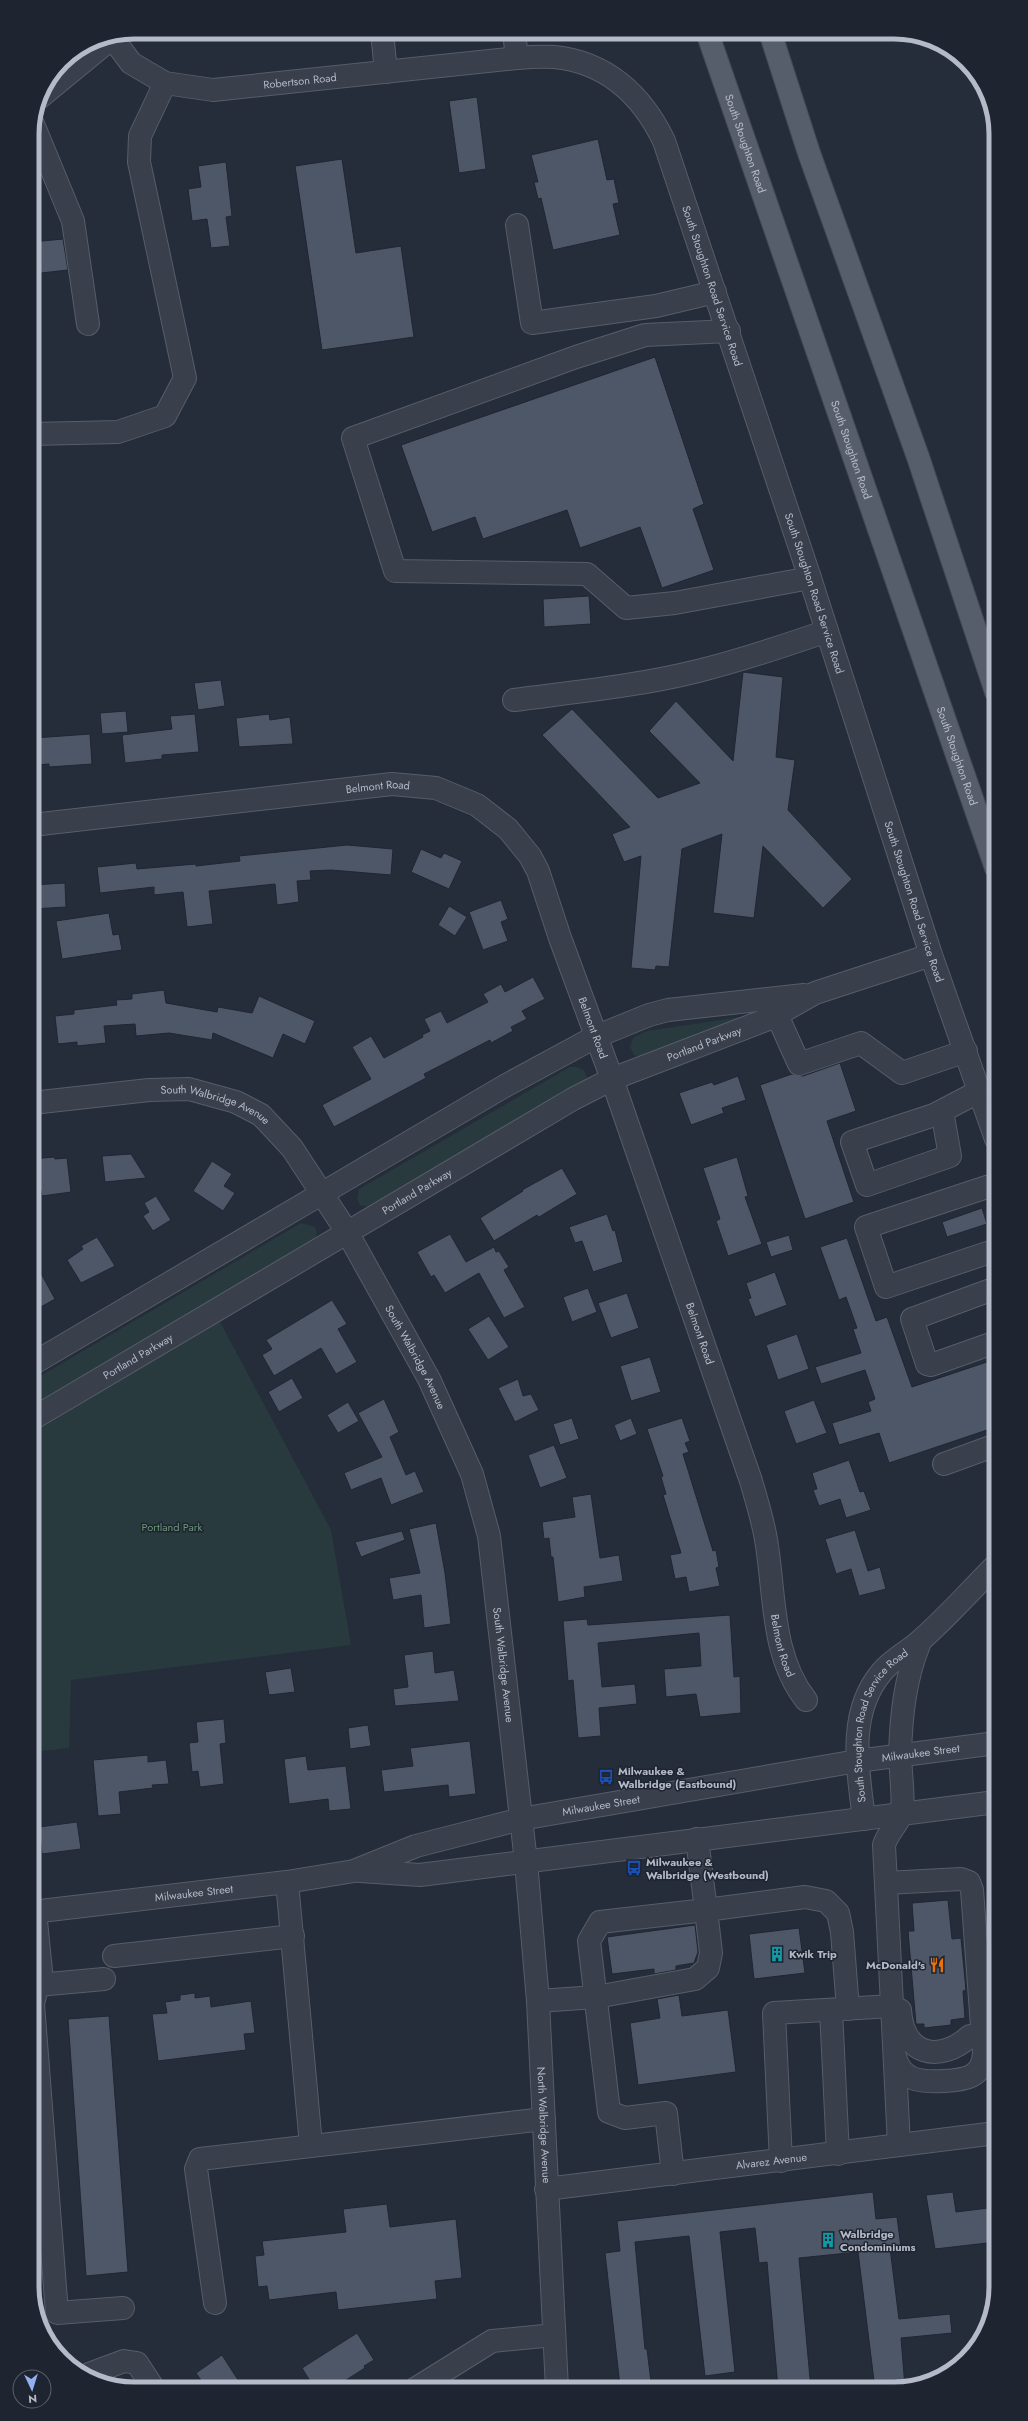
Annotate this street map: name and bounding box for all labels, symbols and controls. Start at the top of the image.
street label: Robertson Road [262,69,338,93]
street label: South Stoughton Road [721,92,770,195]
street label: South Stoughton Road Service Road [678,203,747,368]
street label: South Stoughton Road [827,398,876,501]
street label: South Stoughton Road Service Road [781,511,848,676]
street label: South Stoughton Road [933,704,982,808]
street label: Belmont Road [345,776,411,797]
street label: South Stoughton Road Service Road [881,819,948,984]
street label: Belmont Road [574,995,612,1061]
street label: Portland Parkway [664,1022,744,1065]
street label: South Walbridge Avenue [160,1081,274,1128]
street label: Portland Parkway [379,1164,455,1218]
street label: Belmont Road [682,1300,718,1367]
street label: South Walbridge Avenue [381,1302,450,1412]
street label: Portland Parkway [100,1329,176,1383]
park label: Portland Park [142,1519,203,1535]
street label: South Walbridge Avenue [489,1606,518,1724]
street label: Belmont Road [767,1613,799,1680]
street label: South Stoughton Road Service Road [849,1645,911,1804]
street label: Milwaukee Street [881,1740,961,1766]
place label: Milwaukee & Walbridge (Eastbound) [618,1763,736,1792]
bus stop icon: Milwaukee & Walbridge (Eastbound) [597,1768,615,1786]
street label: Milwaukee Street [561,1791,641,1820]
place label: Milwaukee & Walbridge (Westbound) [646,1854,769,1883]
bus stop icon: Milwaukee & Walbridge (Westbound) [625,1859,643,1877]
street label: Milwaukee Street [154,1880,234,1905]
building icon: Kwik Trip [768,1945,786,1963]
place label: Kwik Trip [789,1946,837,1962]
restaurant icon: McDonald's [928,1956,946,1974]
place label: McDonald's [866,1957,925,1973]
street label: North Walbridge Avenue [533,2066,555,2184]
street label: Alvarez Avenue [735,2149,808,2173]
place label: Walbridge Condominiums [840,2226,916,2255]
building icon: Walbridge Condominiums [819,2231,837,2249]
north arrow [12,2369,52,2409]
text: N [28,2391,38,2407]

